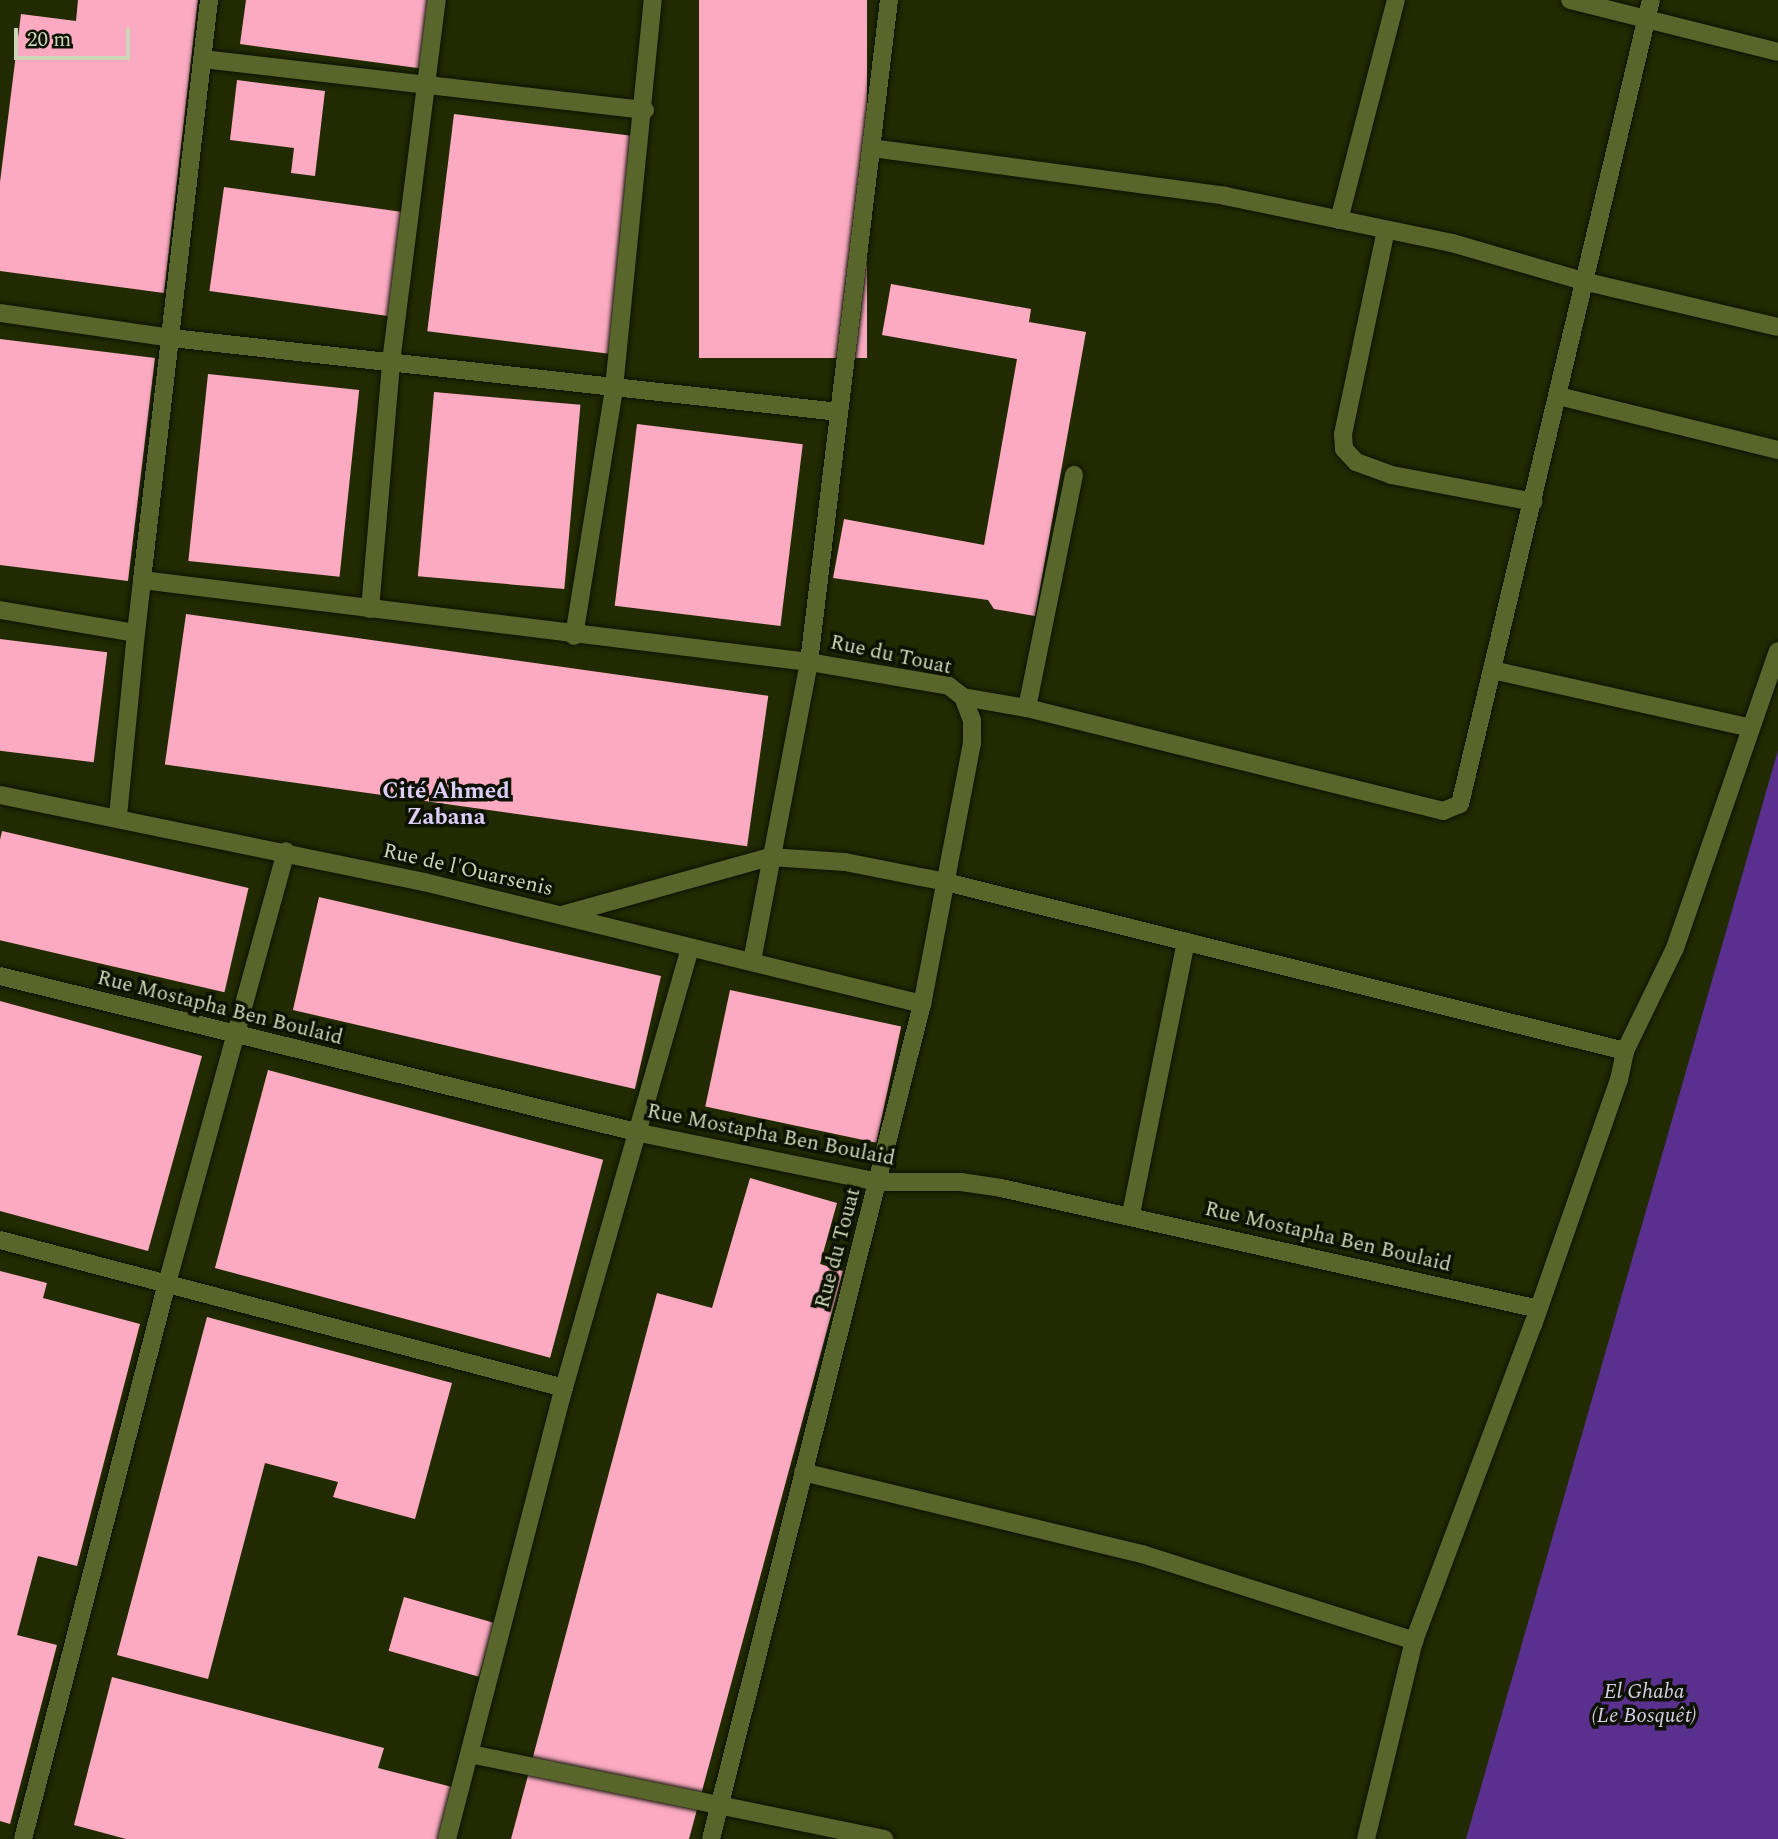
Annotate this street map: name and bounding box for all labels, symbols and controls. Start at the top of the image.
scale bar [18,14,133,58]
text: 20 m [27,24,71,56]
street label: Rue du Touat [828,630,954,680]
district label: Cité Ahmed Zabana [382,778,510,832]
street label: Rue de l'Ouarsenis [380,838,556,902]
street label: Rue Mostapha Ben Boulaid [95,965,345,1051]
street label: Rue Mostapha Ben Boulaid [645,1099,897,1171]
street label: Rue du Touat [810,1185,866,1311]
street label: Rue Mostapha Ben Boulaid [1202,1196,1454,1278]
park label: El Ghaba (Le Bosquêt) [1592,1679,1696,1729]

